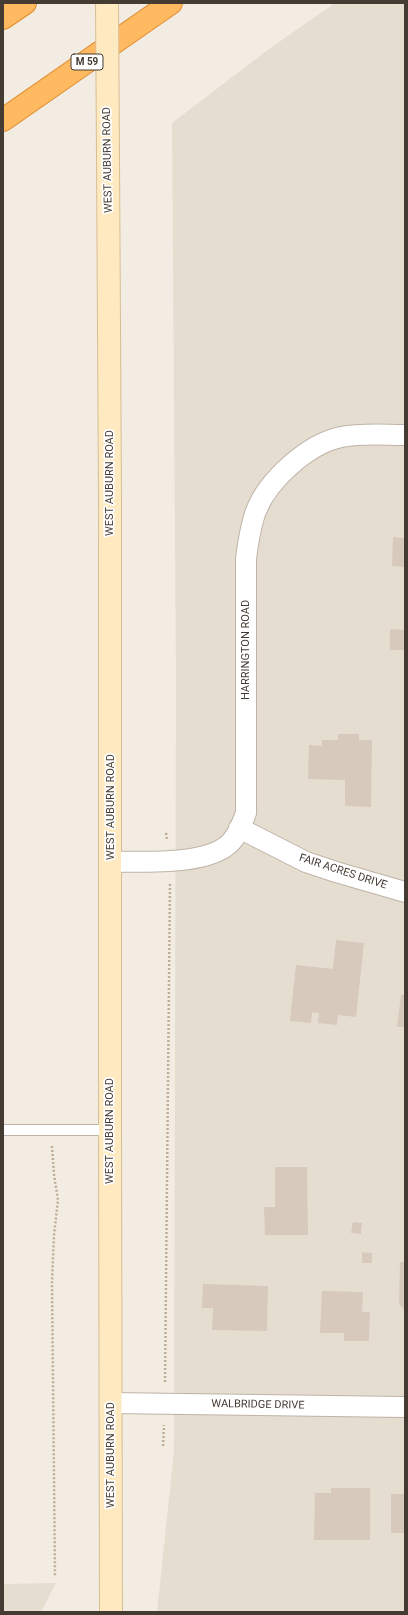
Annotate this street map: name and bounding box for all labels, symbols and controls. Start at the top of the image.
road number: M 59 [71,54,103,70]
street label: WEST AUBURN ROAD [100,107,116,213]
street label: WEST AUBURN ROAD [103,430,117,536]
street label: HARRINGTON ROAD [239,600,253,700]
street label: WEST AUBURN ROAD [104,754,118,860]
street label: FAIR ACRES DRIVE [297,852,389,892]
street label: WEST AUBURN ROAD [103,1078,117,1184]
street label: WALBRIDGE DRIVE [211,1398,305,1412]
street label: WEST AUBURN ROAD [104,1402,118,1508]

